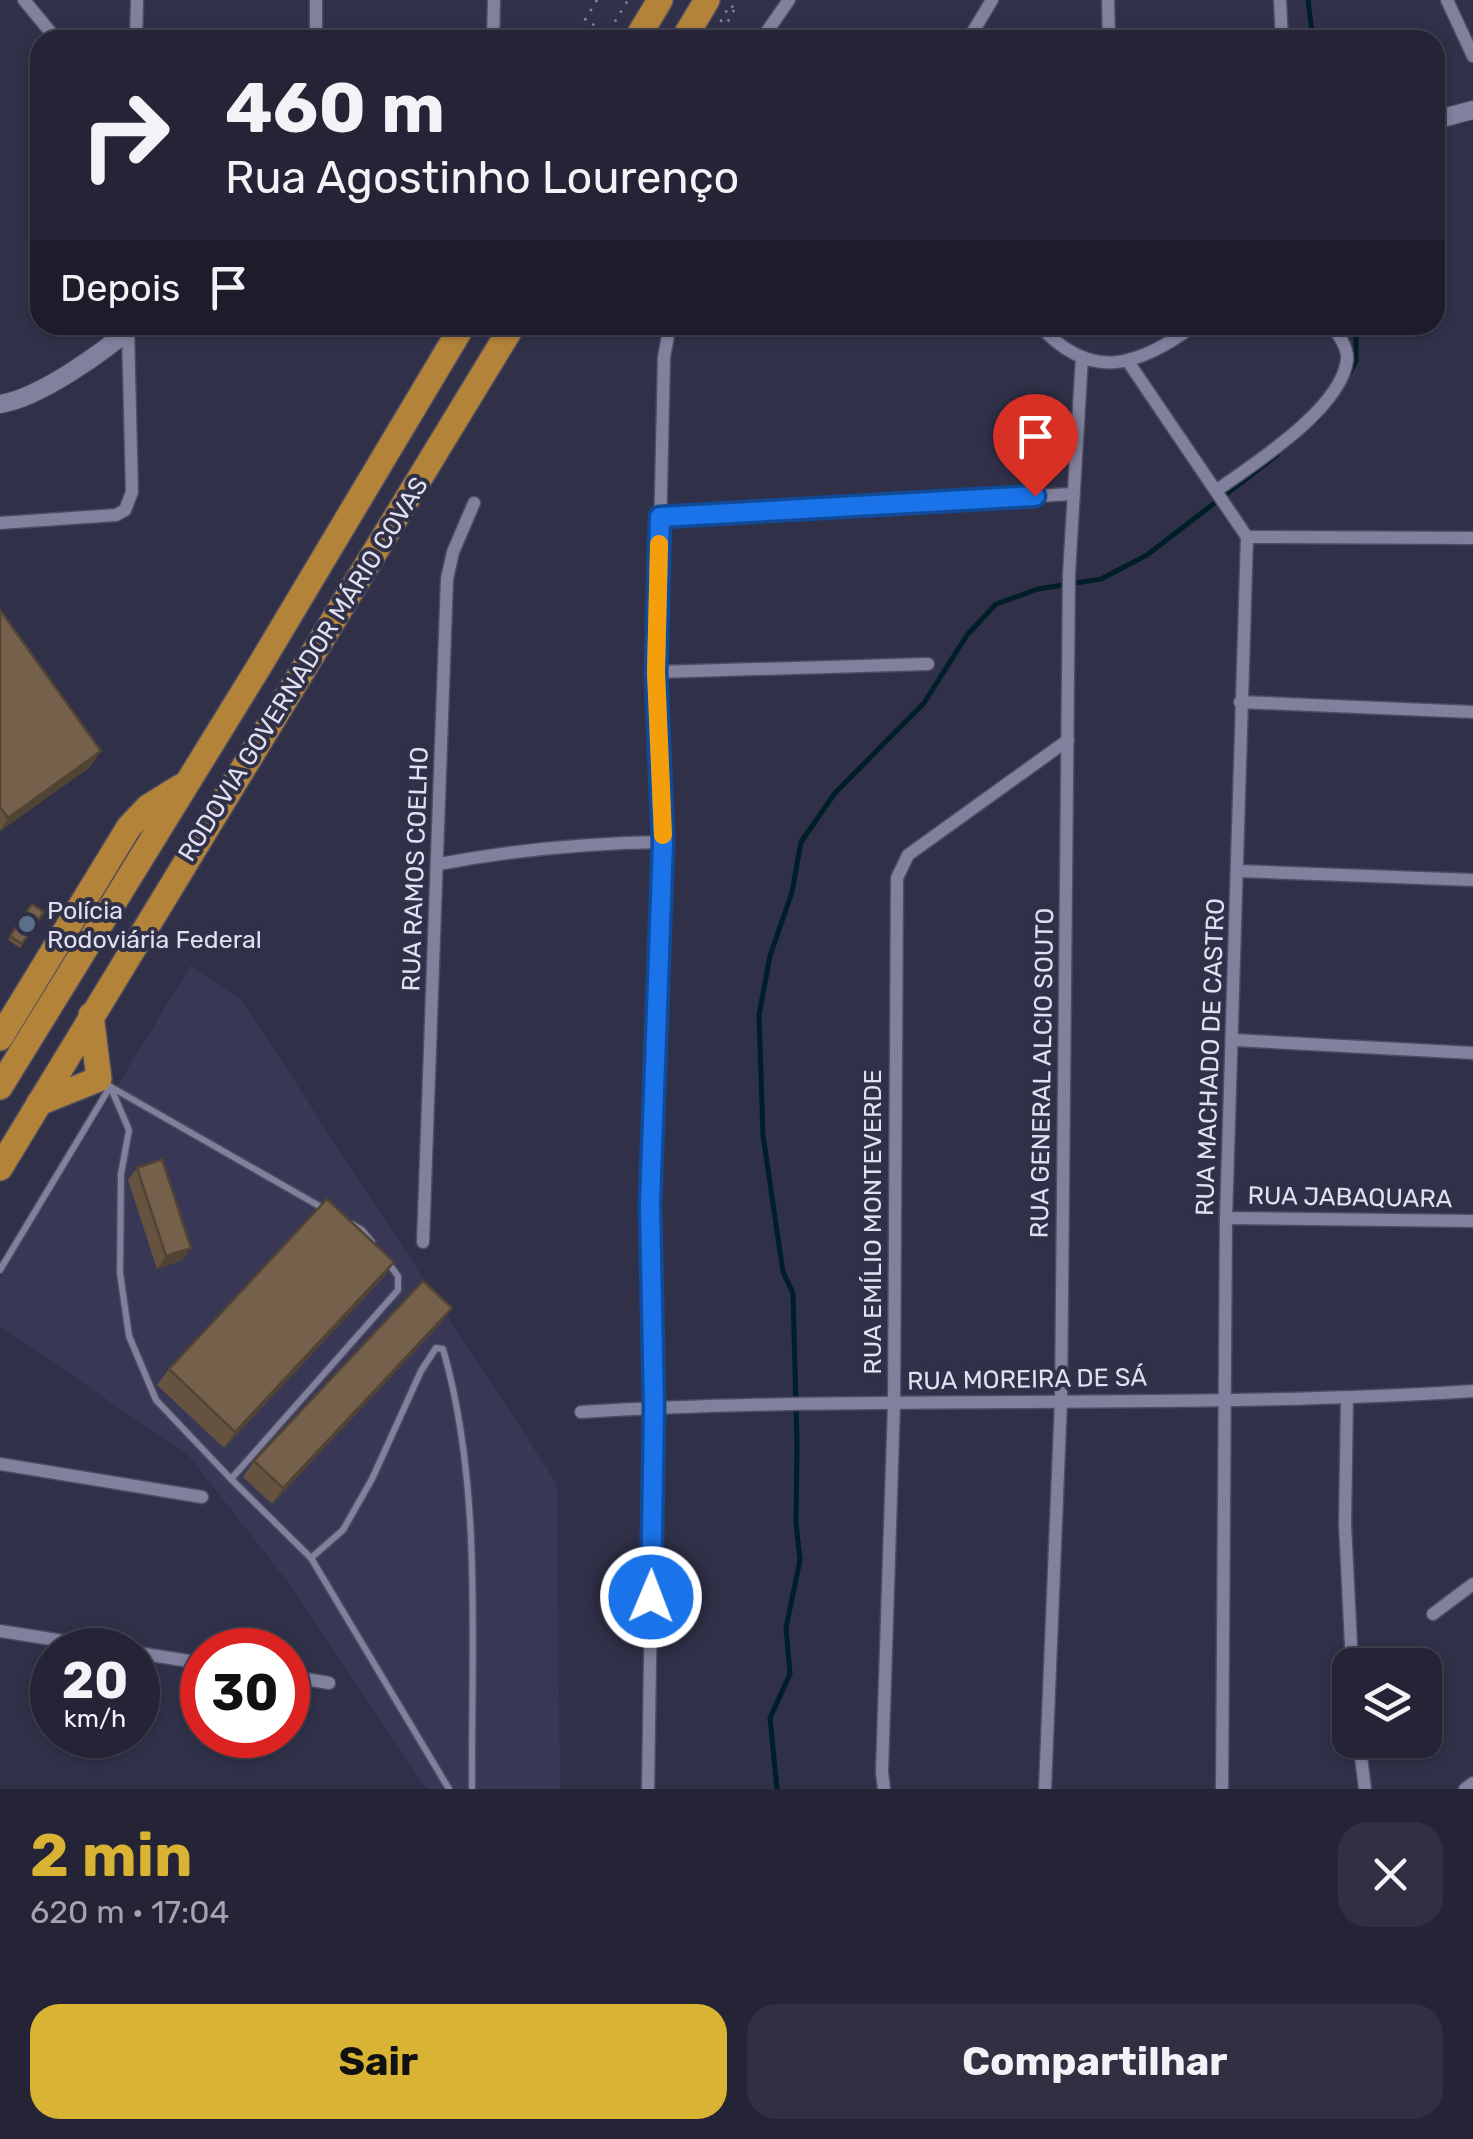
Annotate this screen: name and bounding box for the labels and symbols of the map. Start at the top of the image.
pin [993,394,1078,497]
street label: RODOVIA GOVERNADOR MÁRIO COVAS [172,472,434,866]
street label: RUA RAMOS COELHO [396,746,434,992]
place label: Polícia Rodoviária Federal [47,896,262,954]
street label: RUA MACHADO DE CASTRO [1190,898,1230,1216]
street label: RUA GENERAL ALCIO SOUTO [1025,907,1059,1239]
marker: Polícia Rodoviária Federal [16,913,38,935]
street label: RUA EMÍLIO MONTEVERDE [858,1069,887,1375]
street label: RUA JABAQUARA [1247,1181,1453,1213]
street label: RUA MOREIRA DE SÁ [907,1362,1147,1396]
position arrow [599,1545,703,1649]
speed limit sign: 30 [180,1628,310,1758]

